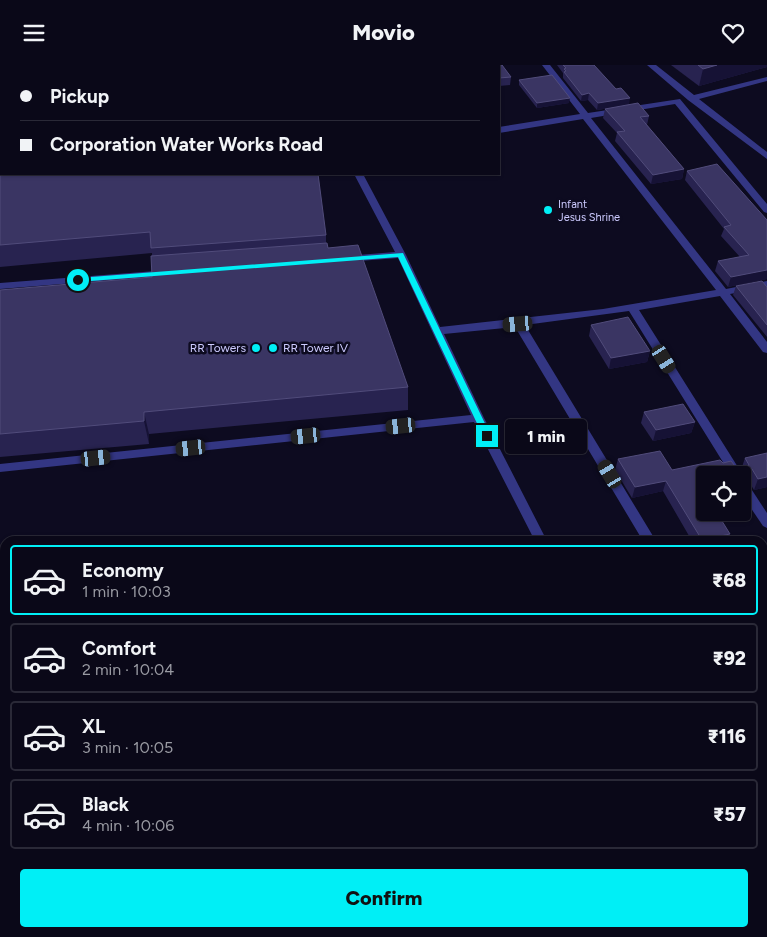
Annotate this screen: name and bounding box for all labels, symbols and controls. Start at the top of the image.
icon: menu [20,19,48,47]
text: Movio [352,19,415,46]
icon: heart [719,19,747,47]
text: Pickup [50,85,109,108]
text: Corporation Water Works Road [50,133,323,156]
place label: Infant Jesus Shrine [558,198,620,224]
marker: Infant Jesus Shrine [542,204,554,216]
route start [67,269,89,291]
car [502,315,533,333]
place label: RR Towers [190,341,246,355]
place label: RR Tower IV [283,341,349,355]
marker: RR Towers [250,342,262,354]
marker: RR Tower IV [267,342,279,354]
car [649,342,678,376]
car [385,417,416,435]
callout: 1 min [504,419,587,453]
route end [476,425,498,447]
car [290,427,321,445]
text: 1 min [527,427,565,446]
car [175,439,206,457]
car [80,449,111,467]
car [595,457,624,491]
map controls [696,466,751,521]
button: locate [696,466,751,521]
icon: car [22,558,67,603]
text: Economy [82,559,164,582]
text: ₹68 [712,569,746,592]
text: 1 min · 10:03 [82,582,171,601]
icon: car [22,636,67,681]
text: Comfort [82,637,157,660]
text: ₹92 [712,647,746,670]
text: 2 min · 10:04 [82,660,174,679]
icon: car [22,714,67,759]
text: XL [82,715,105,738]
text: ₹116 [707,725,746,748]
text: 3 min · 10:05 [82,738,173,757]
icon: car [22,792,67,837]
text: Black [82,793,129,816]
text: ₹57 [713,803,746,826]
text: 4 min · 10:06 [82,816,174,835]
button: Confirm [20,869,748,927]

